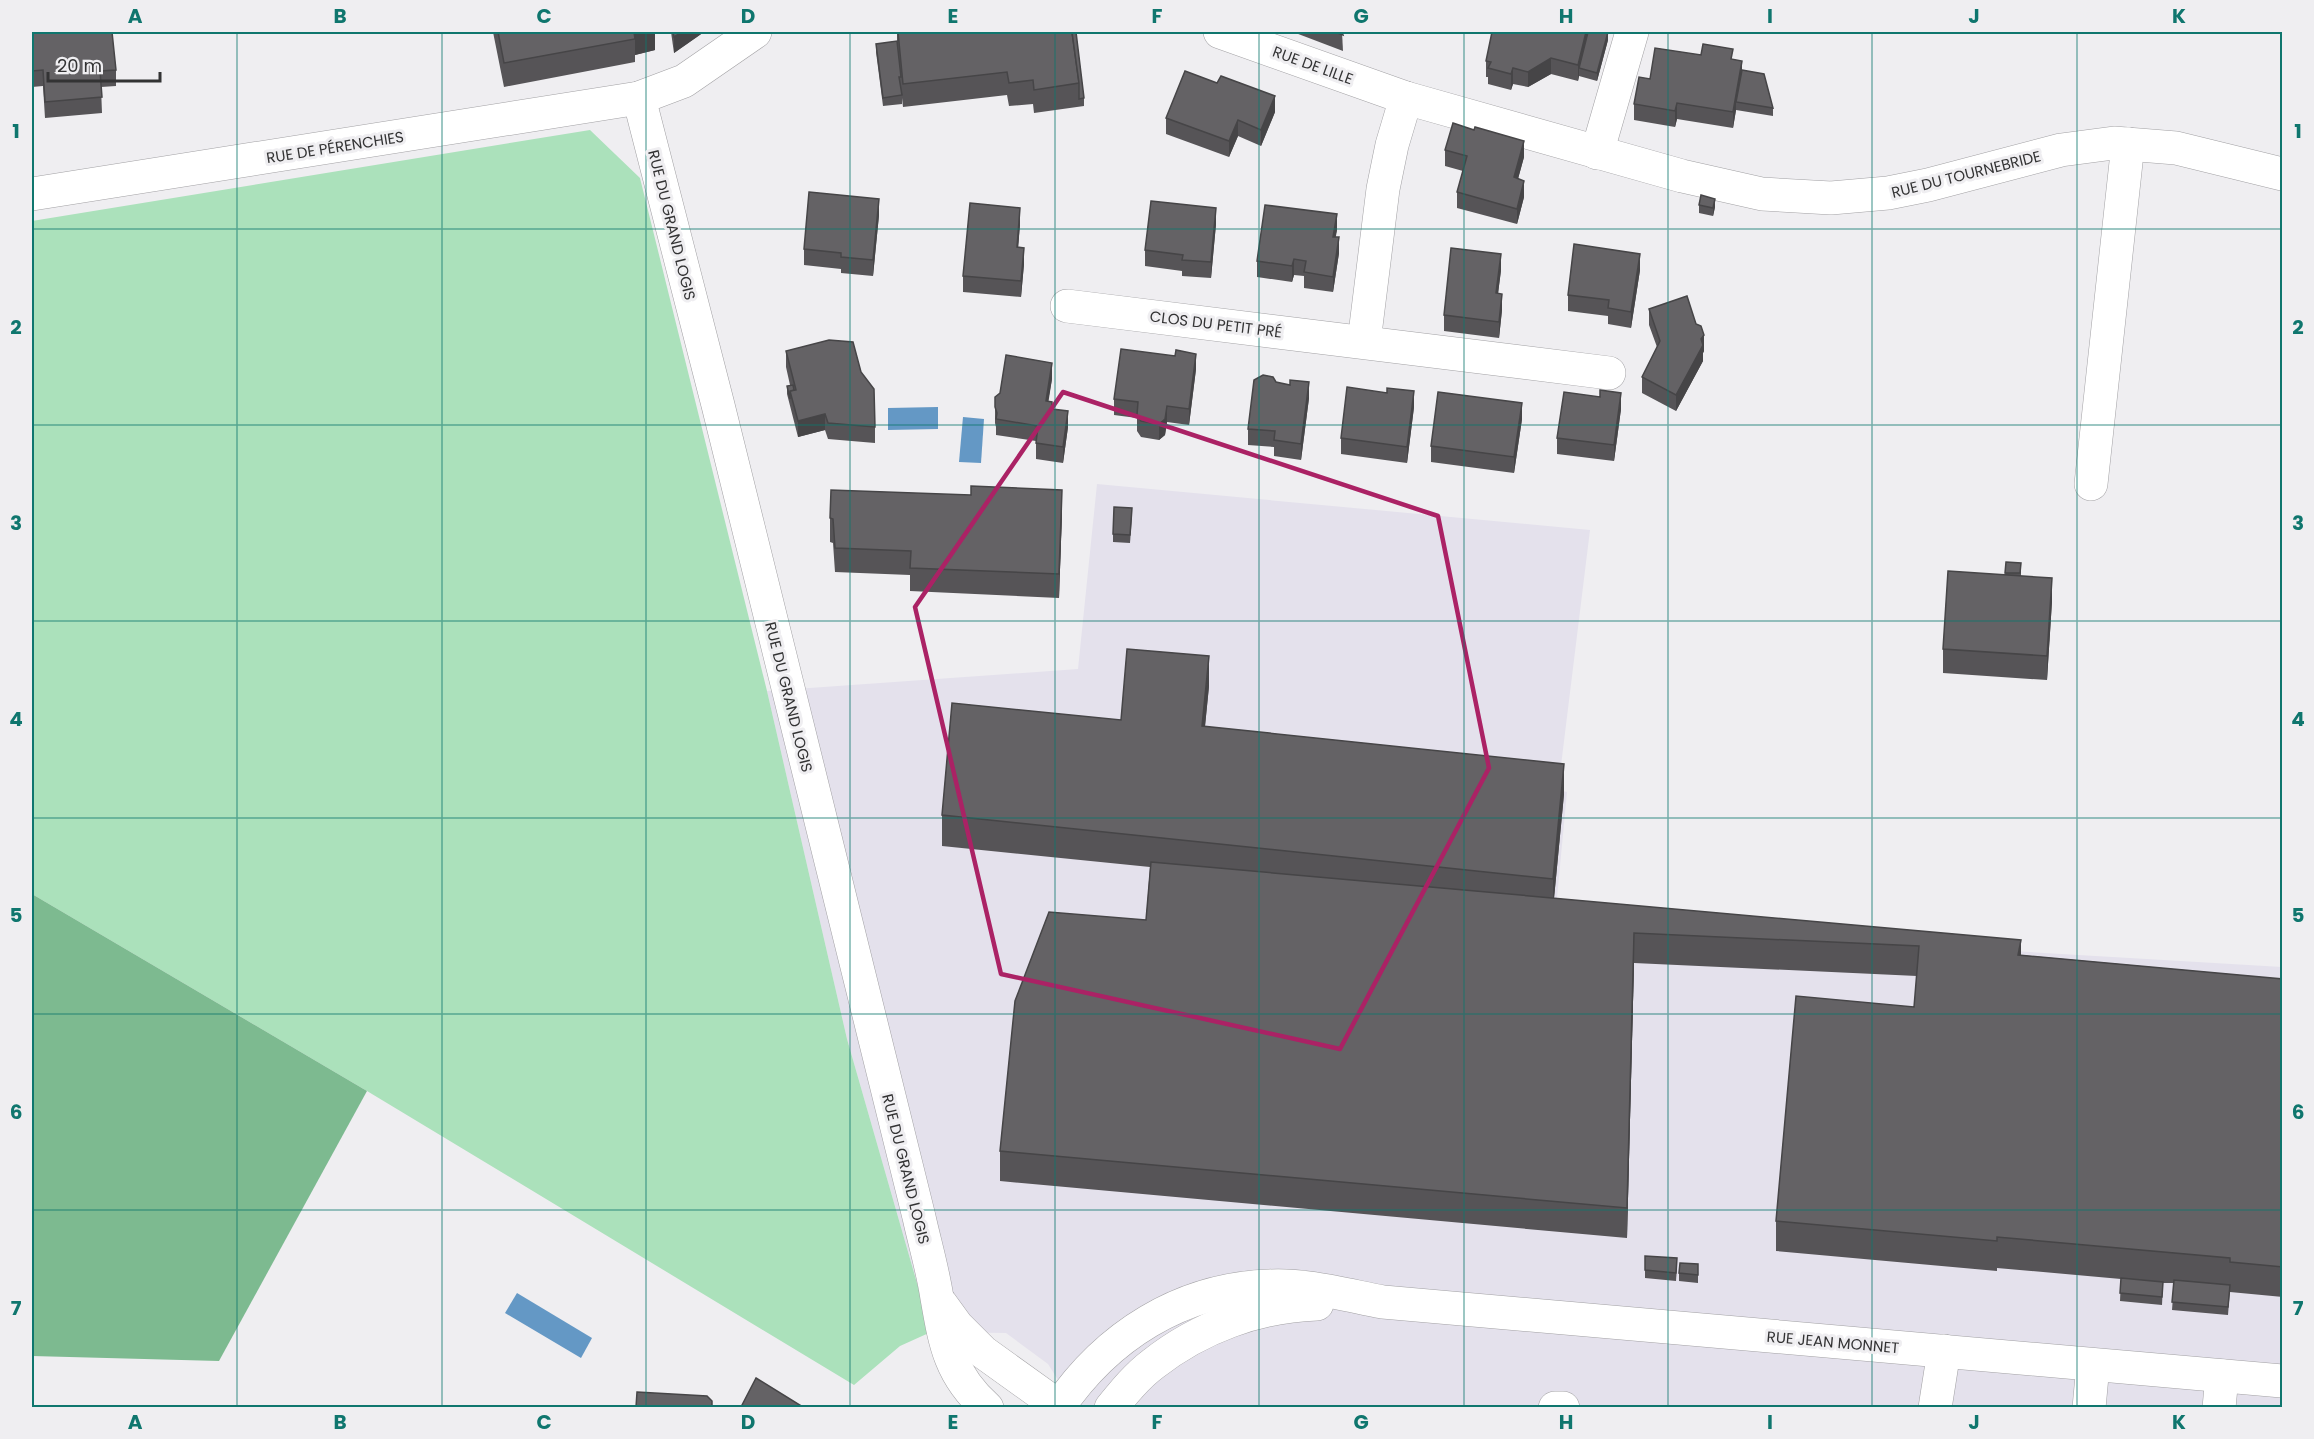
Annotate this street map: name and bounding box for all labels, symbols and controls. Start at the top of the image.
text: A [128,2,143,30]
text: B [333,2,347,30]
text: C [536,2,552,30]
text: D [741,2,755,30]
text: E [948,2,958,30]
text: F [1152,2,1163,30]
text: G [1353,2,1369,30]
text: H [1559,2,1573,30]
text: I [1767,2,1773,30]
text: J [1968,2,1980,30]
text: K [2172,2,2186,30]
street label: RUE DE LILLE [1270,41,1356,89]
scale bar [48,45,160,83]
text: 20 m [57,53,102,78]
text: 1 [12,117,20,145]
text: 1 [2294,117,2302,145]
street label: RUE DE PÉRENCHIES [265,126,405,168]
street label: RUE DU TOURNEBRIDE [1889,145,2043,203]
street label: RUE DU GRAND LOGIS [643,148,701,302]
street label: CLOS DU PETIT PRÉ [1149,305,1283,343]
text: 2 [10,313,22,341]
text: 2 [2292,313,2304,341]
text: 3 [10,509,22,537]
text: 3 [2292,509,2304,537]
street label: RUE DU GRAND LOGIS [760,620,818,774]
text: 4 [9,705,23,733]
text: 4 [2291,705,2305,733]
text: 5 [10,901,23,929]
text: 5 [2292,901,2305,929]
street label: RUE DU GRAND LOGIS [877,1092,935,1246]
text: 6 [10,1098,22,1126]
text: 6 [2292,1098,2304,1126]
text: 7 [11,1294,22,1322]
text: 7 [2293,1294,2304,1322]
street label: RUE JEAN MONNET [1766,1326,1900,1358]
text: A [128,1408,143,1436]
text: B [333,1408,347,1436]
text: C [536,1408,552,1436]
text: D [741,1408,755,1436]
text: E [948,1408,958,1436]
text: F [1152,1408,1163,1436]
text: G [1353,1408,1369,1436]
text: H [1559,1408,1573,1436]
text: I [1767,1408,1773,1436]
text: J [1968,1408,1980,1436]
text: K [2172,1408,2186,1436]

